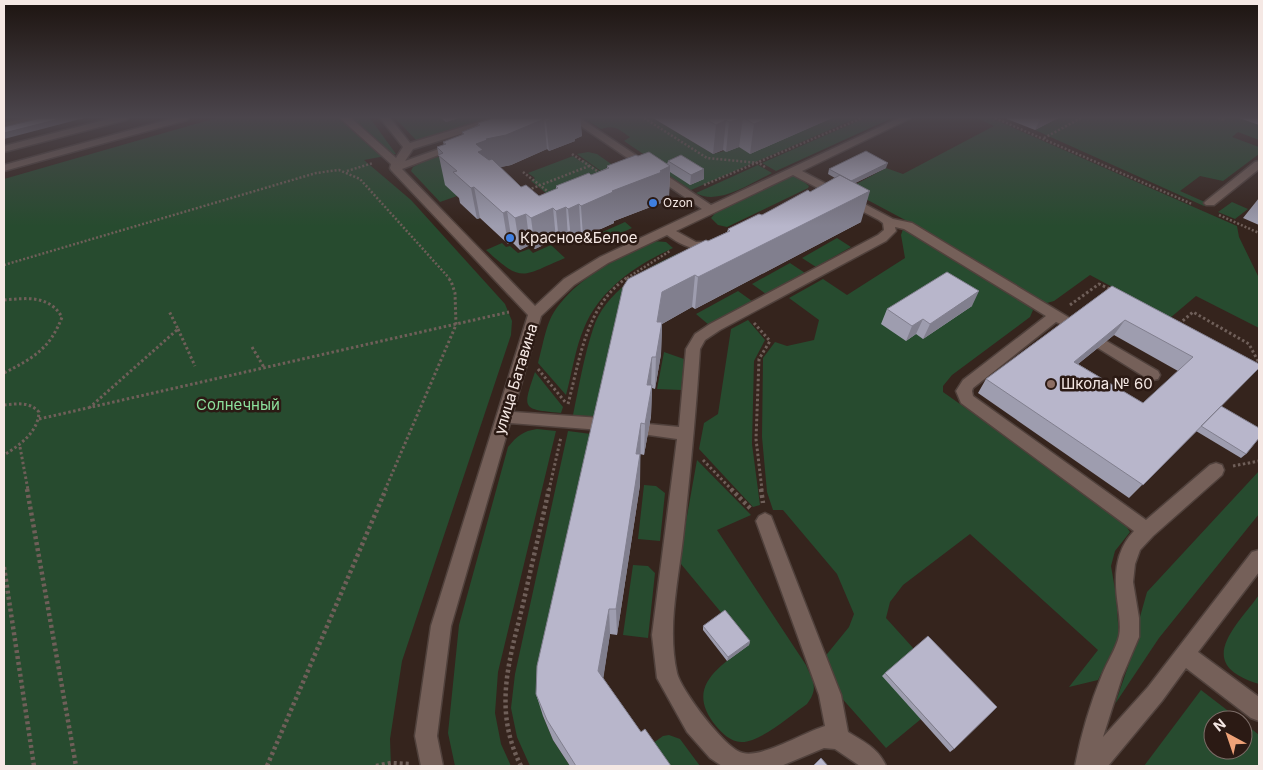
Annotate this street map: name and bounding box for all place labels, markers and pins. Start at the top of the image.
place label: Ozon [663,195,693,210]
marker: Ozon [647,197,659,209]
place label: Красное&Белое [520,228,637,247]
marker: Красное&Белое [504,232,516,244]
place label: Школа № 60 [1061,374,1153,393]
marker: Школа № 60 [1045,378,1057,390]

